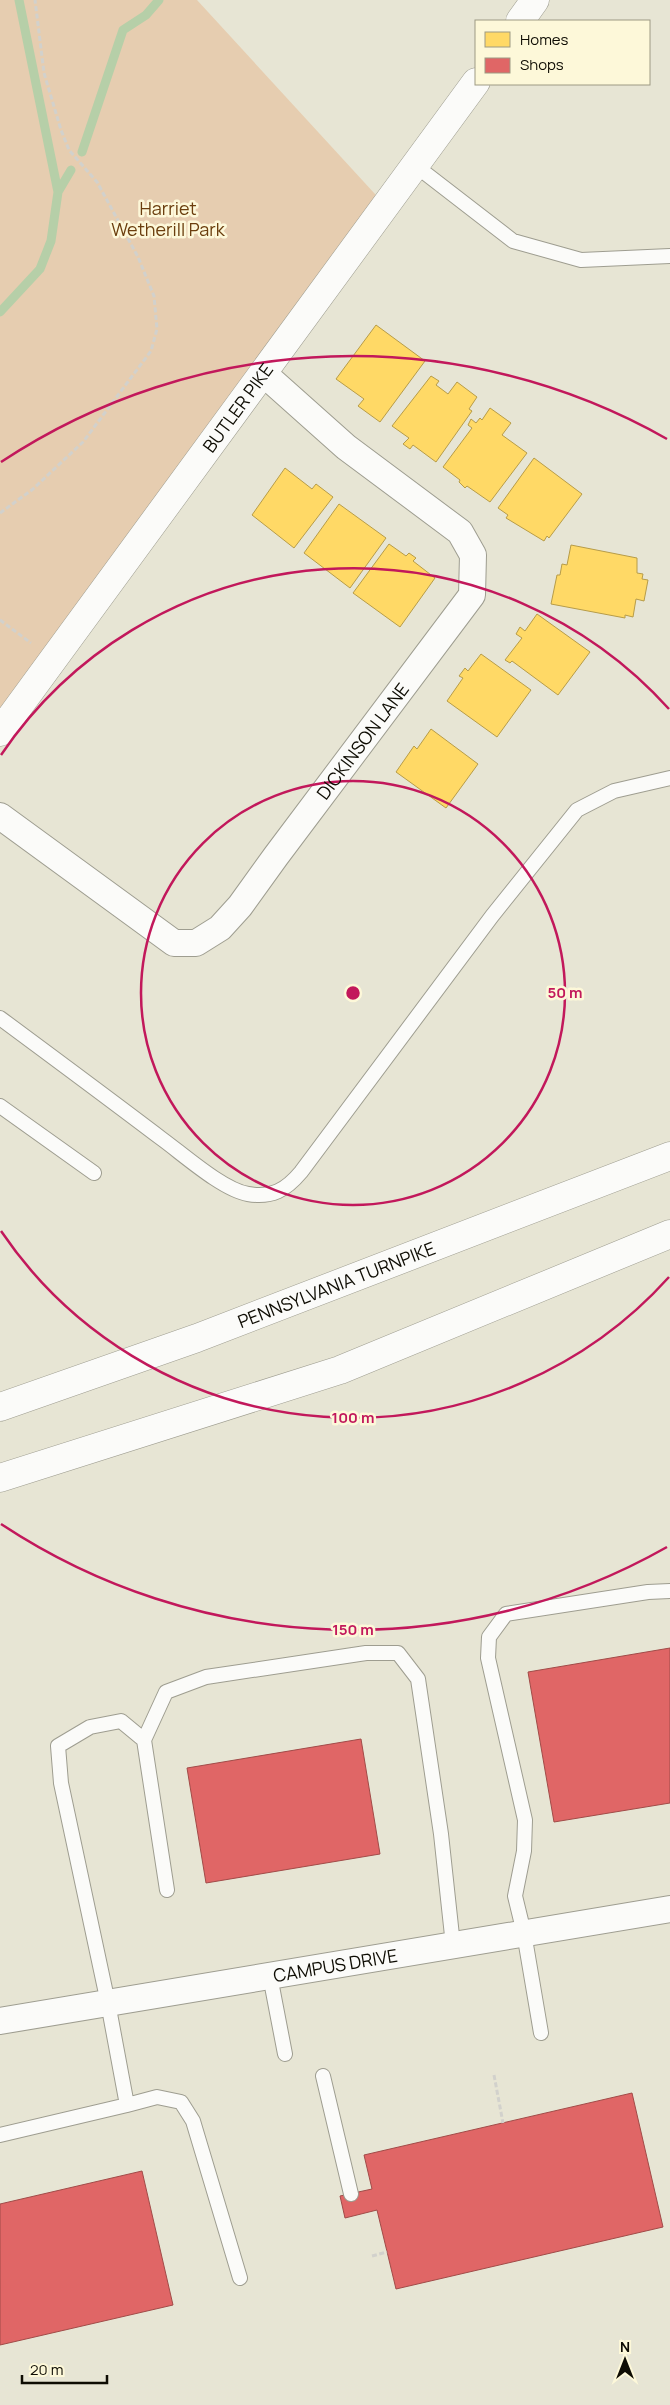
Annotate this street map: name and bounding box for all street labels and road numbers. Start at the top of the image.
street label: BUTLER PIKE [197,358,278,457]
street label: DICKINSON LANE [311,678,414,804]
street label: PENNSYLVANIA TURNPIKE [234,1236,439,1333]
street label: CAMPUS DRIVE [271,1943,399,1987]

